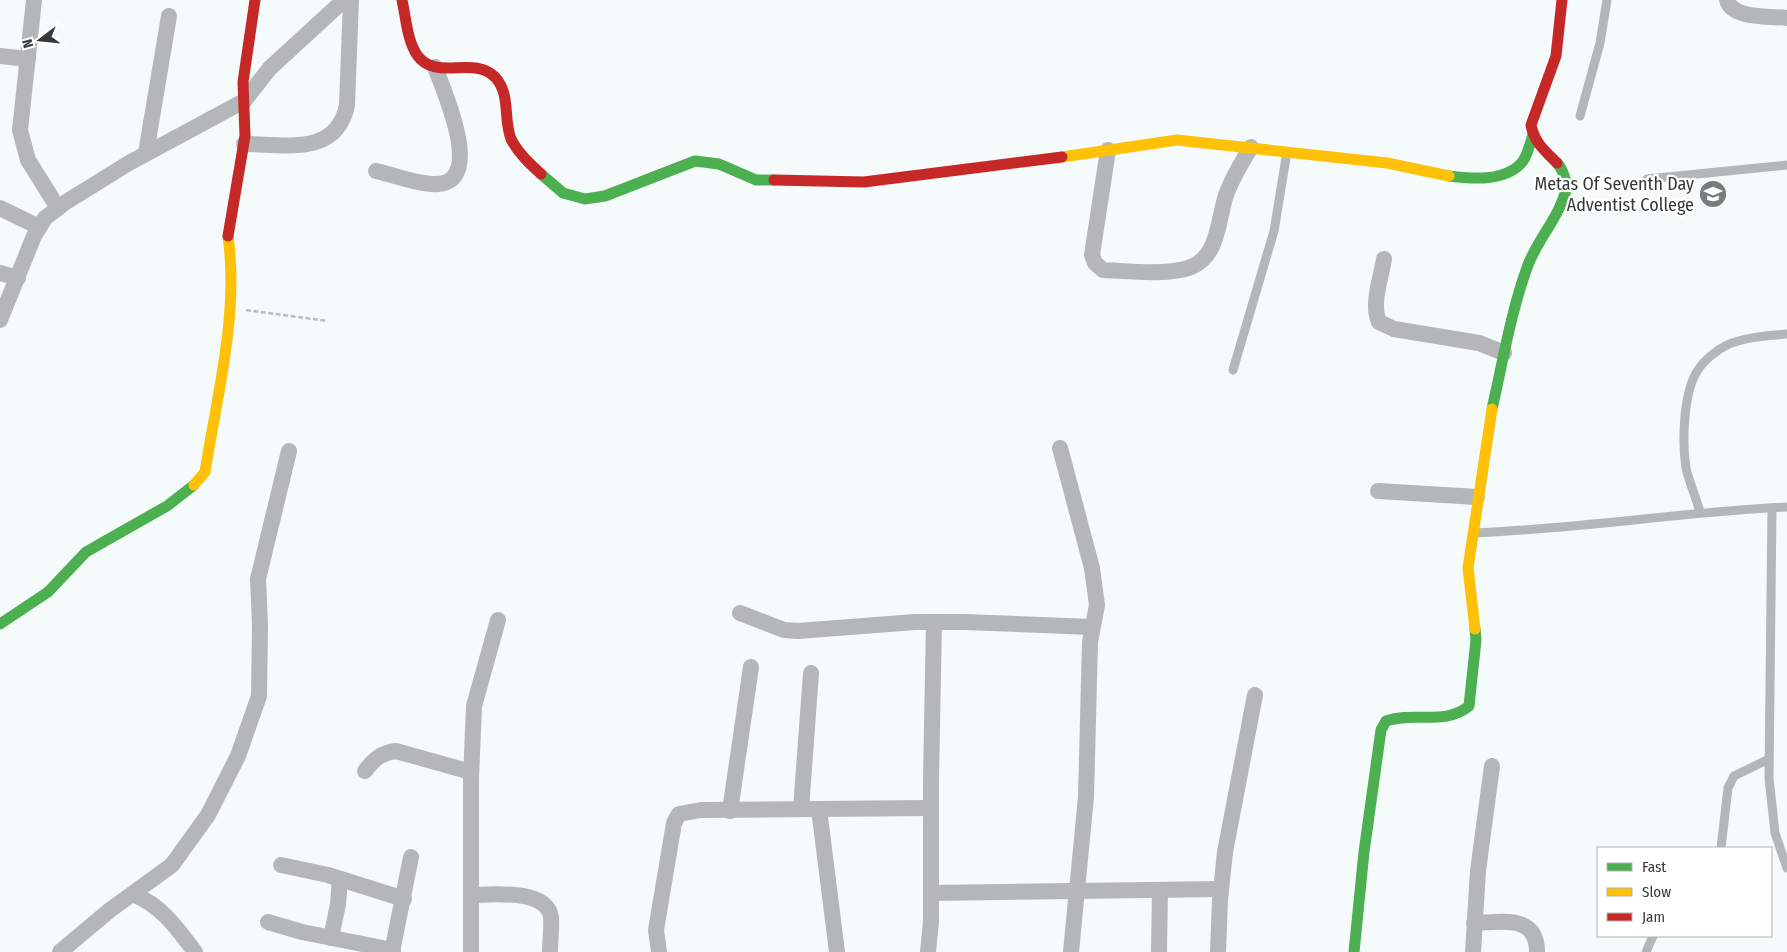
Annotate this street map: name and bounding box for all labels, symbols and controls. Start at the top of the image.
north arrow [15,15,65,65]
text: N [19,37,37,50]
place label: Metas Of Seventh Day Adventist College [1534,173,1694,216]
school or university icon: Metas Of Seventh Day Adventist College [1698,179,1728,209]
legend [1597,847,1772,937]
text: Fast [1642,858,1666,876]
text: Slow [1642,883,1671,901]
text: Jam [1642,908,1665,926]

